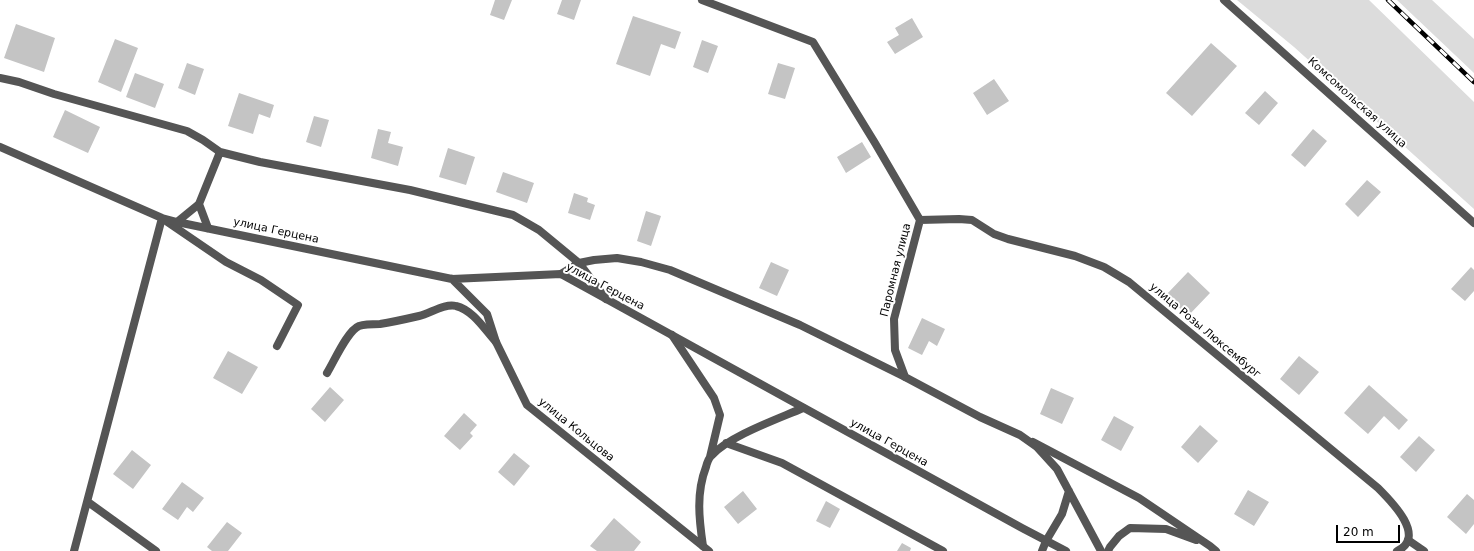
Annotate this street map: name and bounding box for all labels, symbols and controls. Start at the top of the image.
street label: Комсомольская улица [1305,55,1409,151]
street label: улица Герцена [232,215,320,247]
street label: Паромная улица [878,222,914,318]
street label: улица Герцена [563,261,647,313]
street label: улица Розы Люксембург [1147,281,1263,381]
street label: улица Кольцова [535,395,617,465]
street label: улица Герцена [848,416,930,470]
scale bar [1338,517,1402,543]
text: 20 m [1343,525,1374,539]

